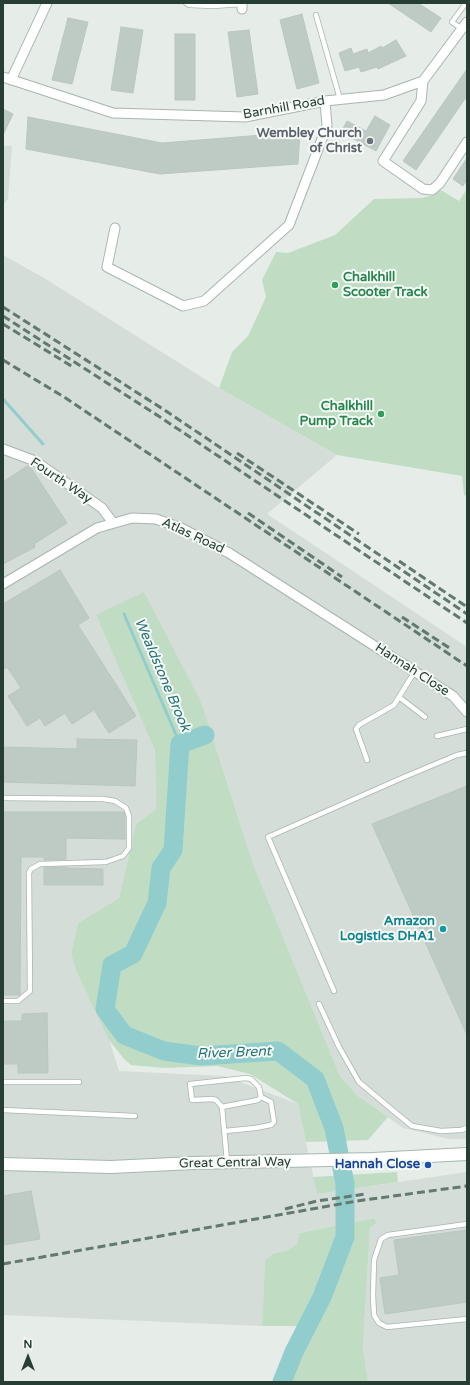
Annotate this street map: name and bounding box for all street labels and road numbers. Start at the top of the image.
street label: Barnhill Road [242,93,326,123]
street label: Fourth Way [27,455,95,507]
street label: Atlas Road [159,515,227,557]
street label: Hannah Close [372,640,452,700]
street label: Great Central Way [179,1154,291,1172]

